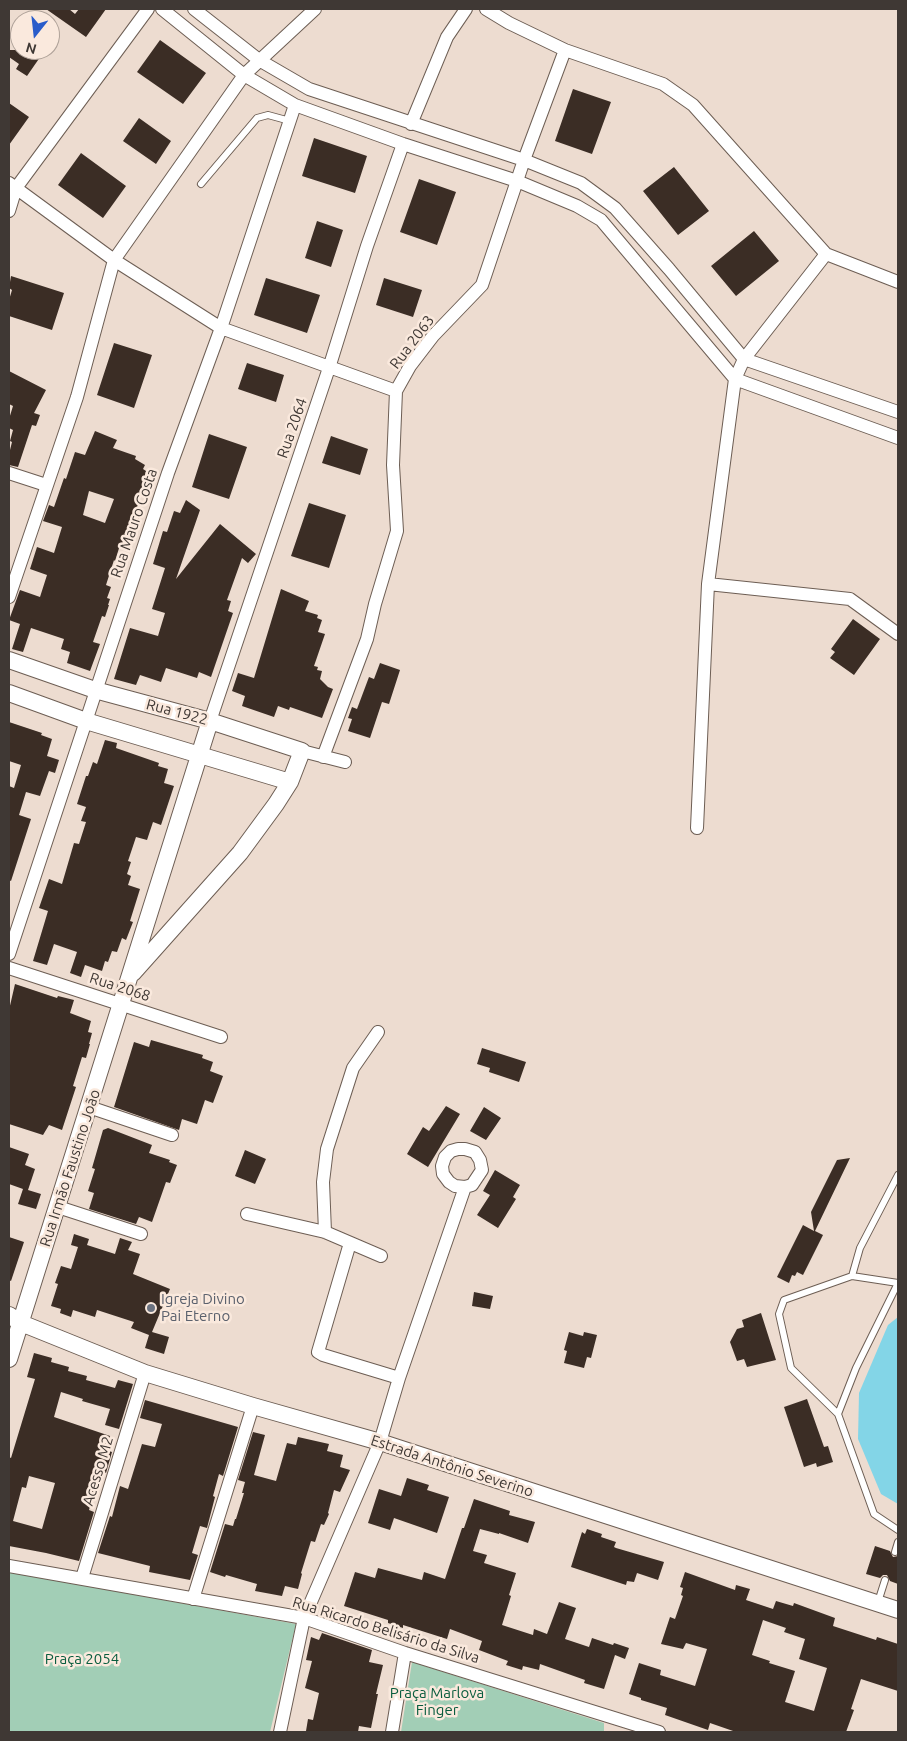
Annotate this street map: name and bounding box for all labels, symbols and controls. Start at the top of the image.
north arrow [10,10,60,60]
text: N [24,39,38,58]
street label: Rua 2063 [386,311,438,373]
street label: Rua 2064 [273,395,311,461]
street label: Rua Mauro Costa [107,466,161,580]
street label: Rua 1922 [144,695,210,729]
street label: Rua 2068 [87,969,153,1005]
street label: Rua Irmão Faustino João [36,1087,104,1249]
place label: Igreja Divino Pai Eterno [161,1290,245,1325]
marker: Igreja Divino Pai Eterno [145,1302,157,1314]
street label: Estrada Antônio Severino [368,1431,536,1501]
street label: Acesso M2 [79,1434,117,1508]
street label: Rua Ricardo Belisário da Silva [290,1593,482,1667]
park label: Praça 2054 [45,1650,119,1668]
park label: Praça Marlova Finger [390,1684,484,1719]

